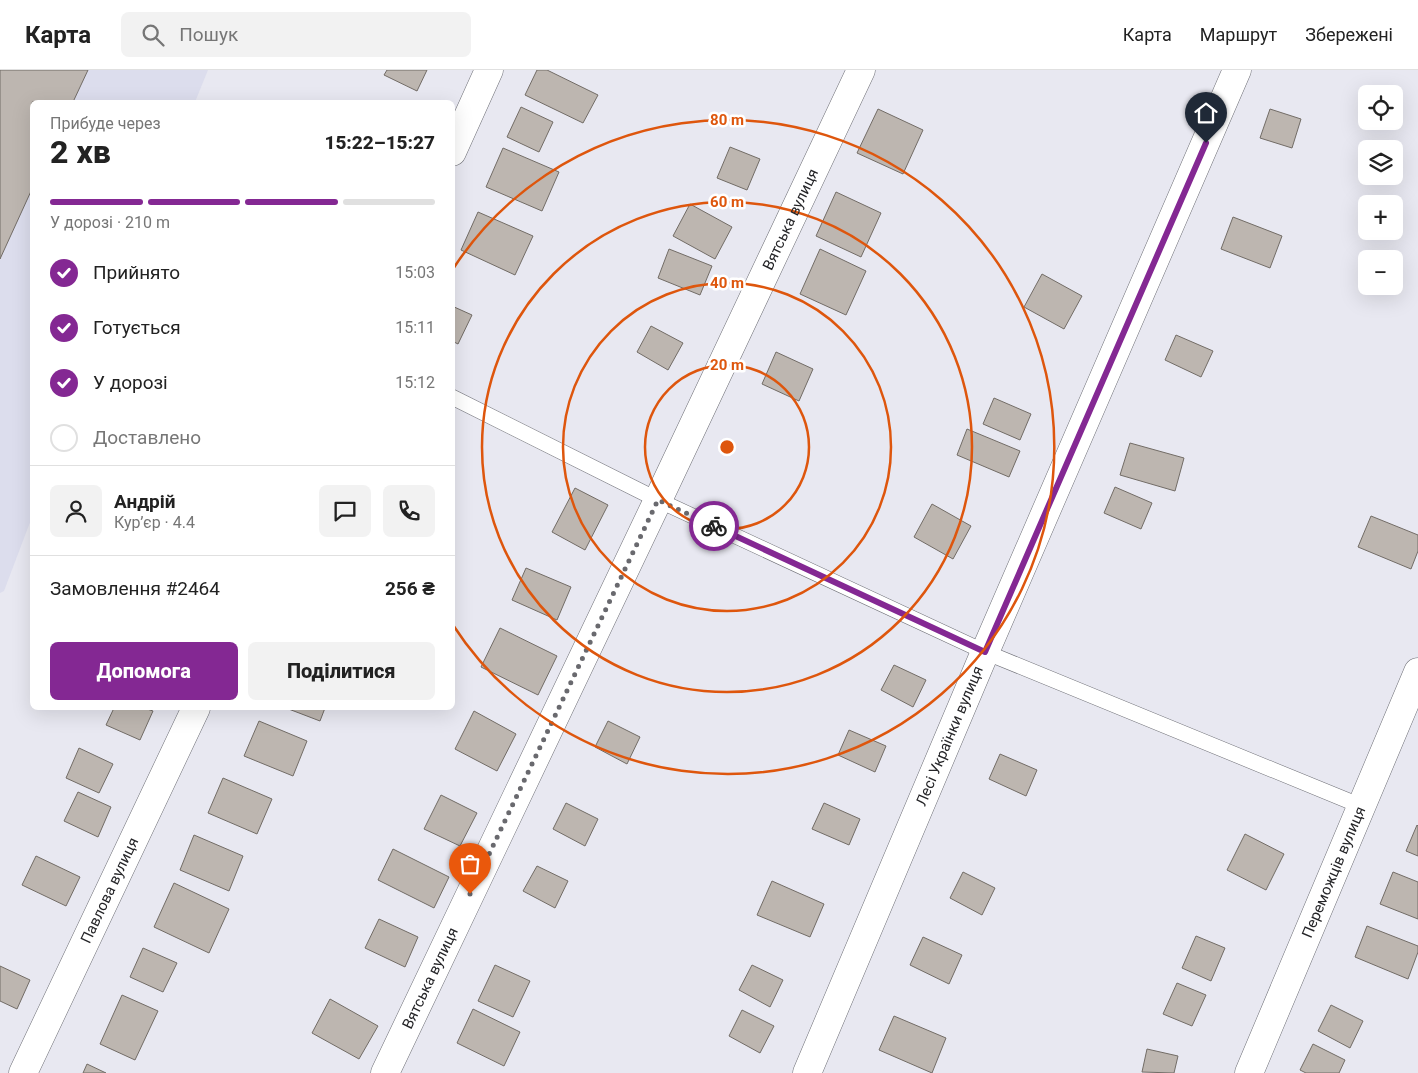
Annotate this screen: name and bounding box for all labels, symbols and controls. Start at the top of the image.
search box [121,12,471,57]
text: Карта [25,21,91,49]
icon: search [139,21,167,49]
text: Пошук [179,23,238,46]
text: Карта [1123,24,1172,45]
text: Маршрут [1200,24,1277,45]
text: Збережені [1305,24,1393,45]
map controls [1358,85,1403,295]
button: locate [1358,85,1403,130]
pin [1185,92,1227,143]
icon: home [1192,99,1220,127]
text: 80 m [710,111,744,129]
text: Прибуде через [50,114,161,133]
text: 15:22–15:27 [324,131,435,154]
text: 2 хв [50,133,111,171]
button: layers [1358,140,1403,185]
street label: Вятська вулиця [759,166,822,273]
text: 60 m [710,193,744,211]
button: + [1358,195,1403,240]
text: У дорозі · 210 m [50,213,170,232]
button: − [1358,250,1403,295]
icon: check [50,259,78,287]
text: Прийнято [93,261,180,284]
text: 15:03 [395,263,435,282]
text: 40 m [710,274,744,292]
icon: check [50,314,78,342]
text: Готується [93,316,181,339]
text: 15:11 [395,318,435,337]
text: 20 m [710,356,744,374]
icon: check [50,369,78,397]
text: У дорозі [93,371,168,394]
text: 15:12 [395,373,435,392]
text: Доставлено [93,426,201,449]
centre of rings [718,438,736,456]
button: person [50,485,102,537]
button: chat [319,485,371,537]
button: phone [383,485,435,537]
text: Андрій [114,490,176,513]
courier [689,501,739,551]
icon: bike [700,512,728,540]
text: Кур’єр · 4.4 [114,513,195,532]
text: Замовлення #2464 [50,577,220,600]
text: 256 ₴ [385,577,435,600]
button: Допомога [50,642,238,700]
button: Поділитися [248,642,435,700]
street label: Лесі Українки вулиця [912,663,987,808]
street label: Переможців вулиця [1298,804,1369,941]
street label: Павлова вулиця [77,835,142,946]
pin [449,843,491,894]
icon: bag [456,850,484,878]
street label: Вятська вулиця [398,925,462,1032]

